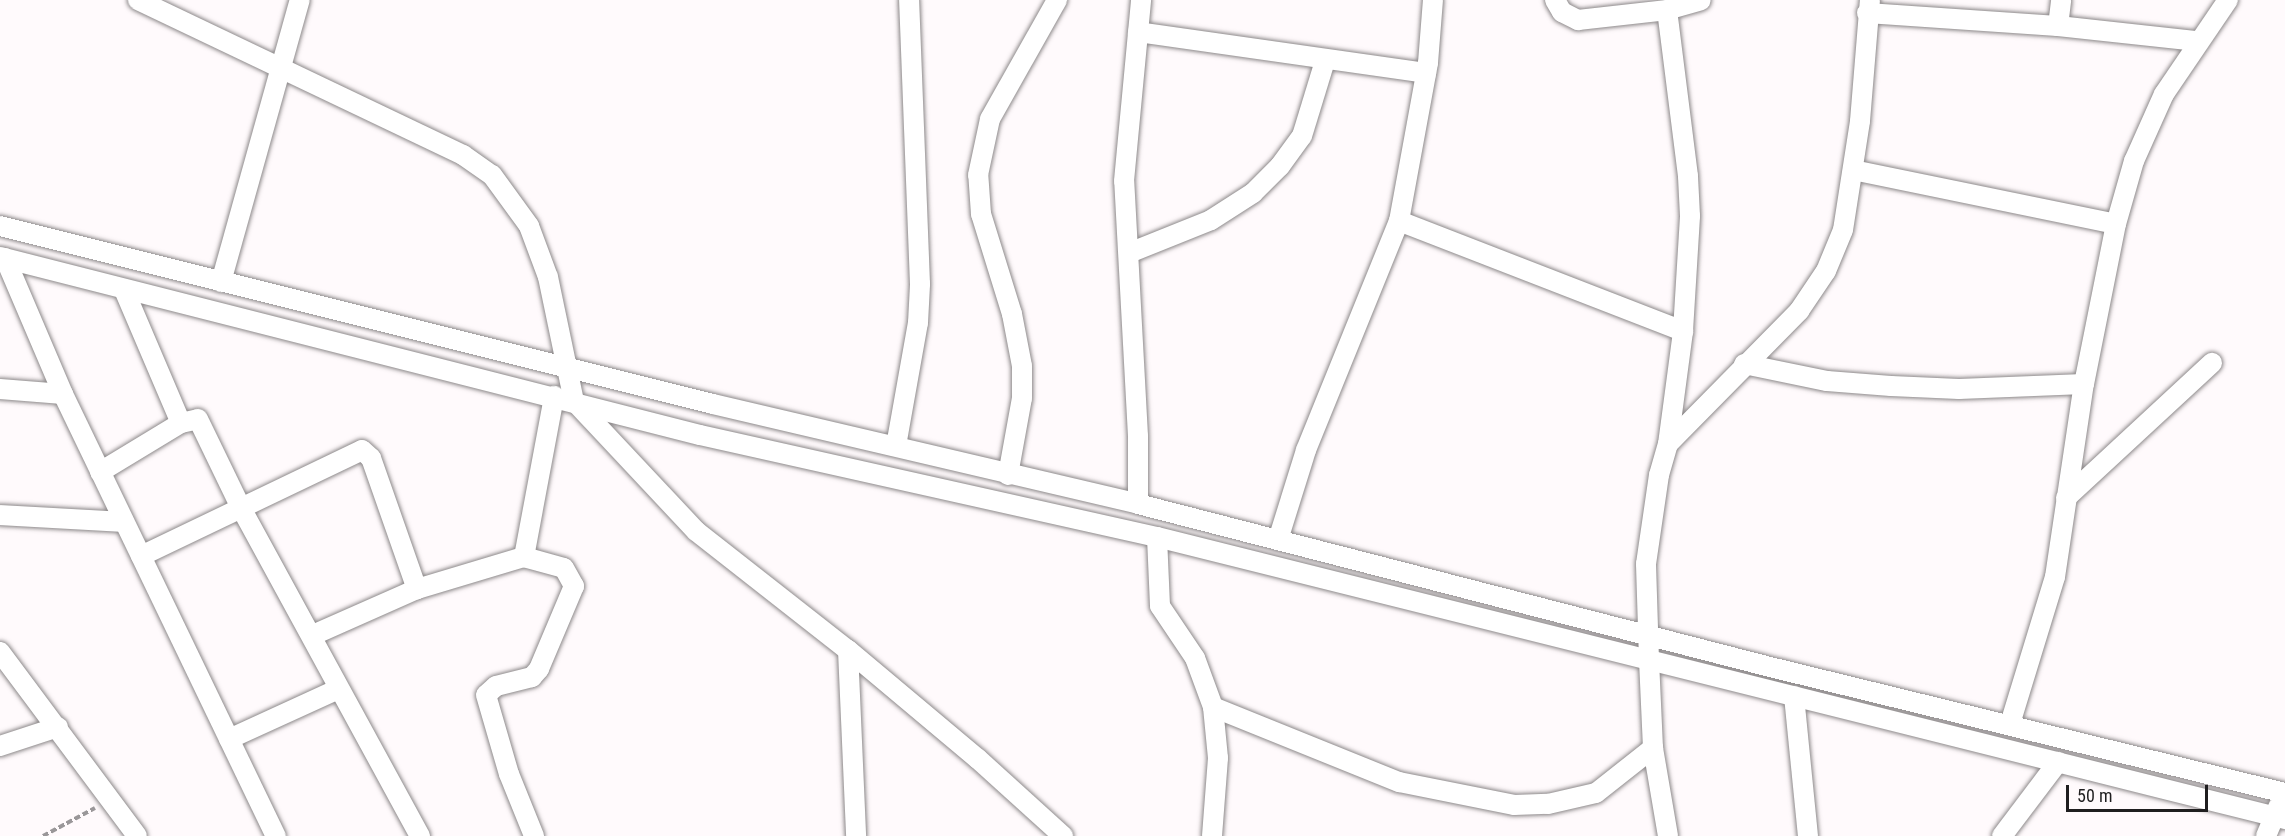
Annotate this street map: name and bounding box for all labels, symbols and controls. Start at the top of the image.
scale bar [2069,773,2212,811]
text: 50 m [2077,785,2112,806]

